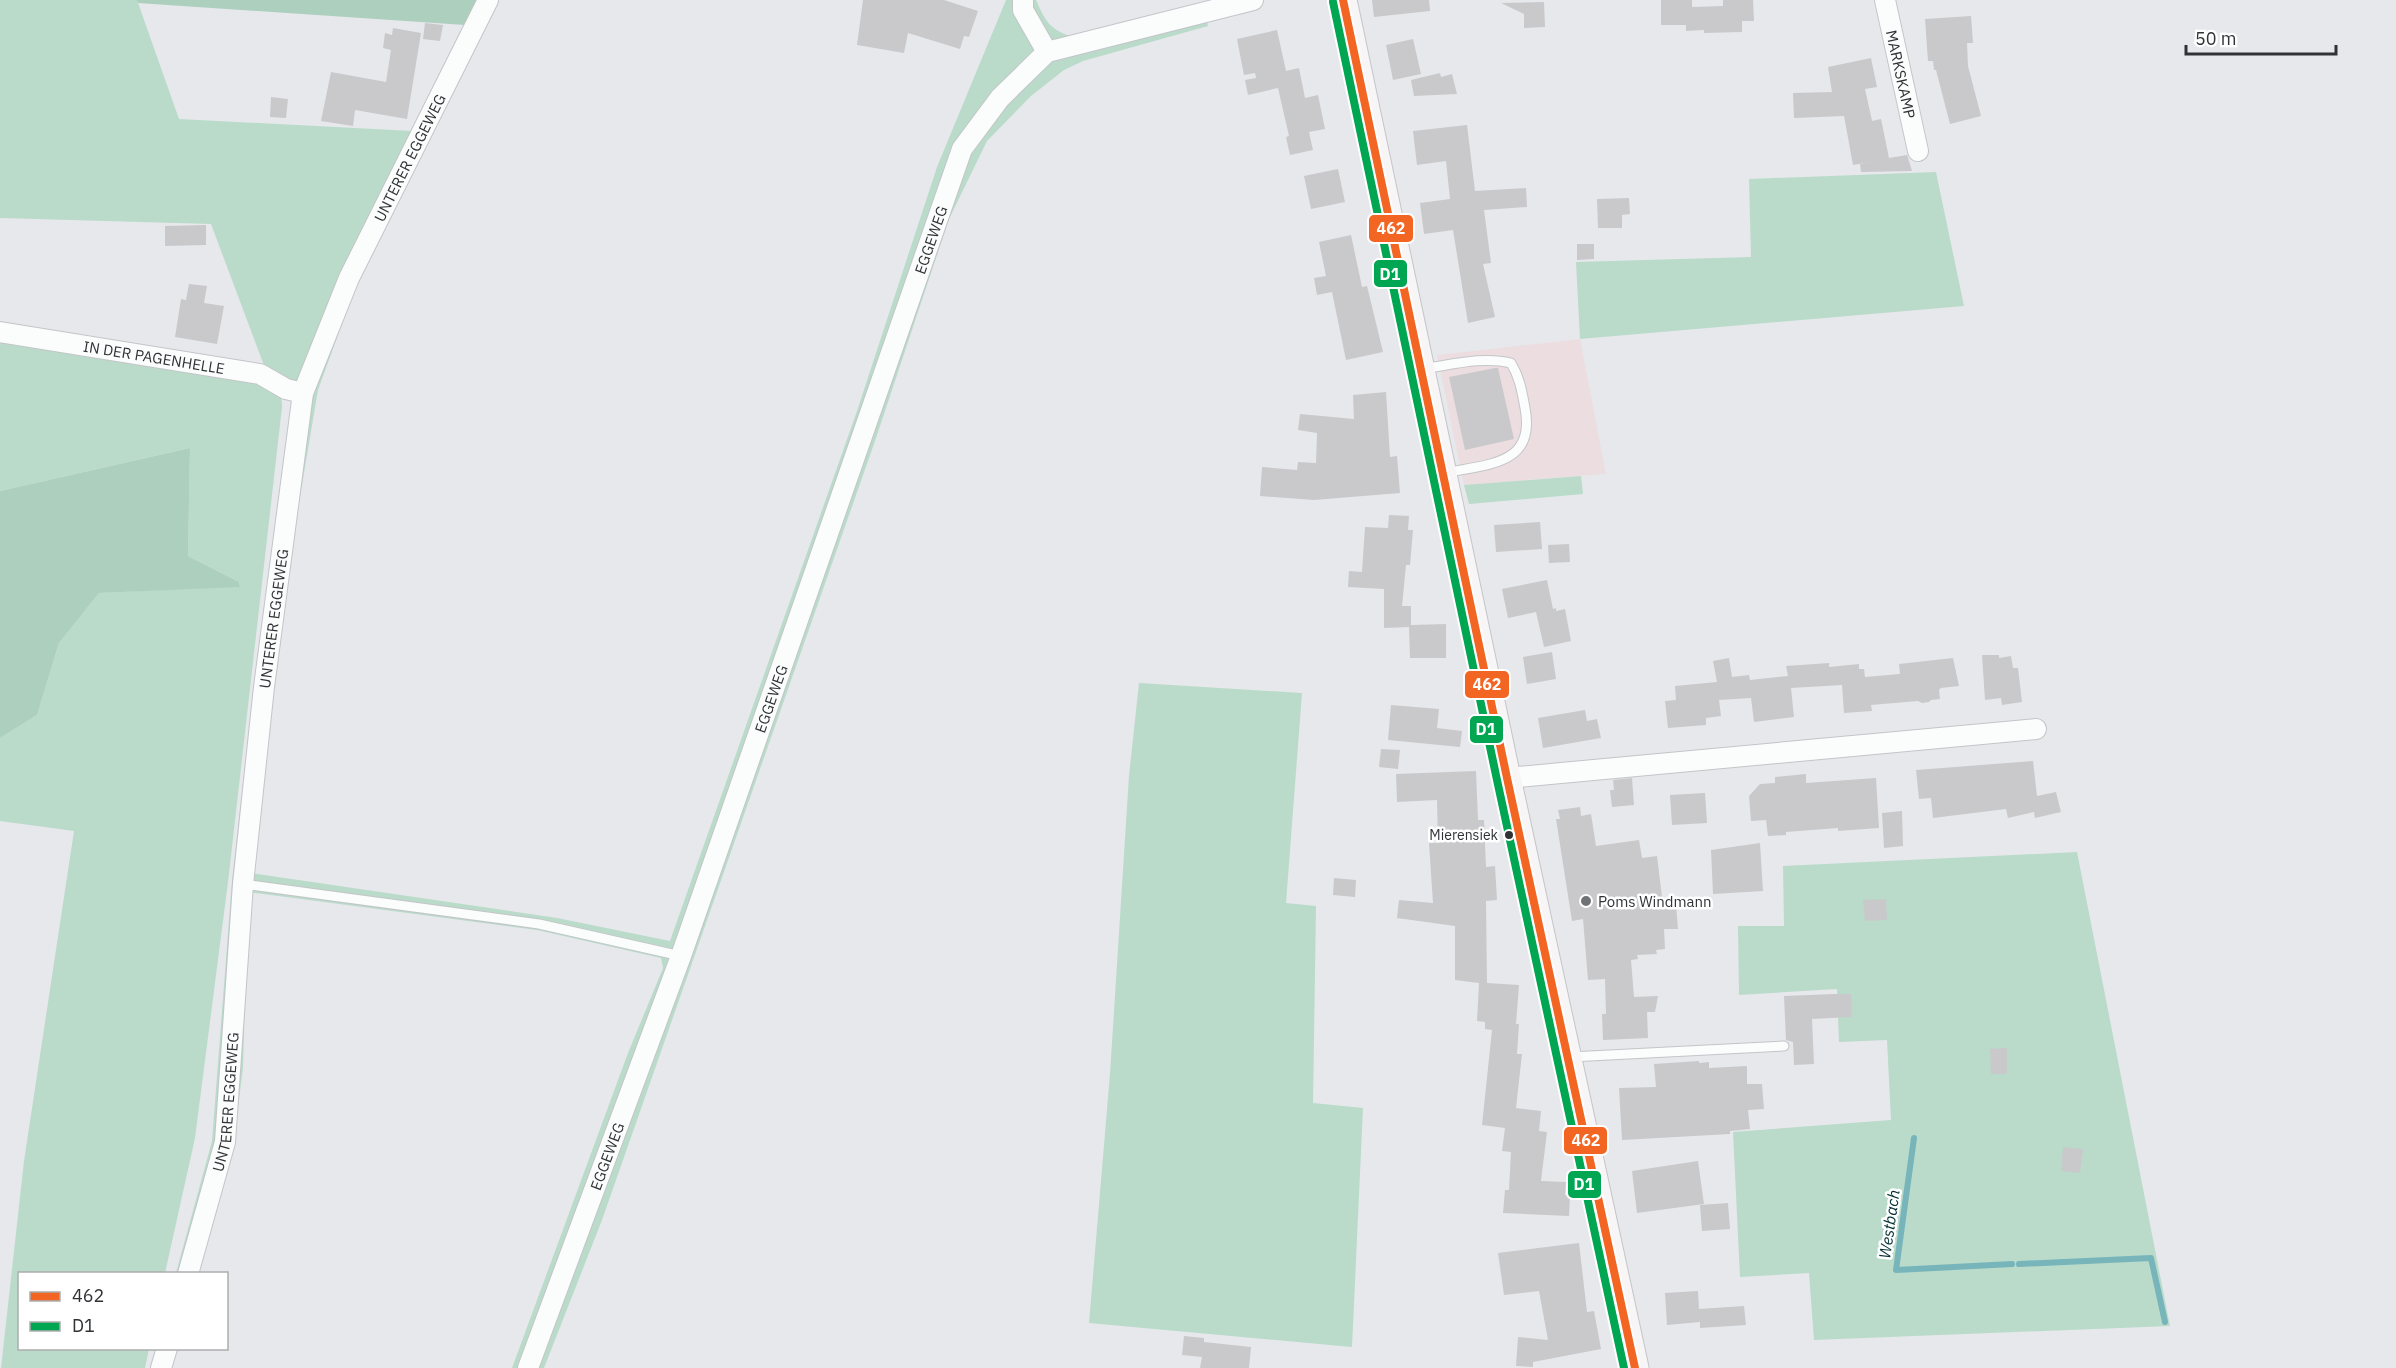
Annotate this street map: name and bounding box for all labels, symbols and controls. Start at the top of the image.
scale bar [2186,18,2336,56]
text: 50 m [2195,27,2237,50]
street label: MARKSKAMP [1882,28,1920,120]
street label: UNTERER EGGEWEG [369,90,449,225]
street label: EGGEWEG [910,203,951,276]
line badge: 462 [1368,214,1414,243]
text: 462 [1377,218,1405,238]
line badge: D1 [1373,259,1408,288]
text: D1 [1380,264,1401,284]
street label: IN DER PAGENHELLE [82,336,226,378]
street label: UNTERER EGGEWEG [254,548,292,689]
street label: EGGEWEG [750,662,791,735]
line badge: 462 [1464,670,1510,699]
text: 462 [1473,674,1501,694]
line badge: D1 [1469,715,1504,744]
text: D1 [1476,719,1497,739]
place label: Mierensiek [1429,826,1499,844]
marker: Mierensiek [1503,829,1515,841]
place label: Poms Windmann [1598,892,1712,911]
marker: Poms Windmann [1579,894,1593,908]
street label: UNTERER EGGEWEG [208,1031,242,1174]
street label: EGGEWEG [585,1120,628,1193]
line badge: 462 [1563,1126,1608,1155]
text: 462 [1572,1130,1600,1150]
line badge: D1 [1567,1170,1602,1199]
text: D1 [1574,1174,1595,1194]
water label: Westbach [1874,1188,1904,1260]
legend [18,1272,228,1350]
text: 462 [72,1284,104,1307]
text: D1 [72,1314,95,1337]

